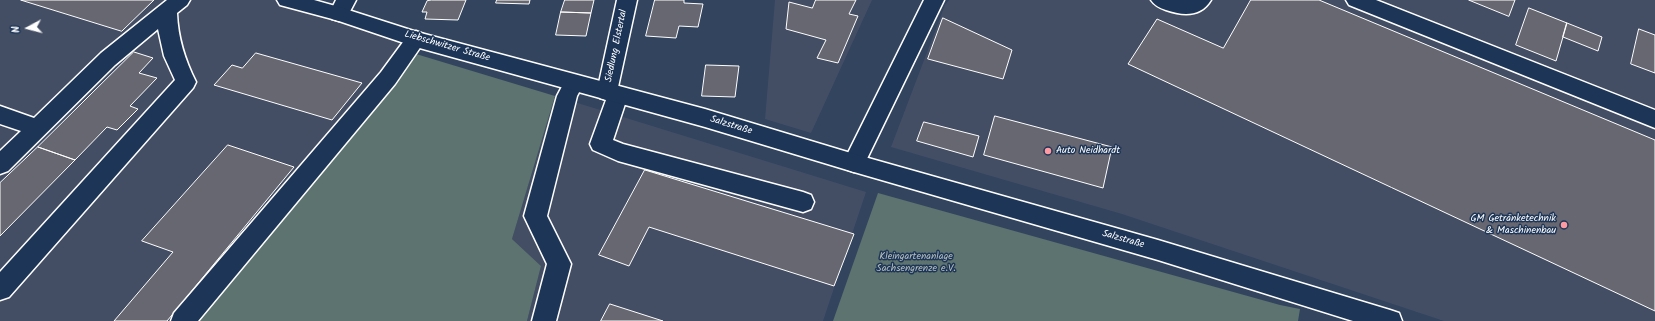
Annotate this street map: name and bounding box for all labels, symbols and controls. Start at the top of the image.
north arrow [8,8,48,48]
street label: Siedlung Elstertal [603,9,631,83]
text: N [7,25,25,34]
street label: Liebschwitzer Straße [403,29,491,65]
street label: Salzstraße [709,114,753,138]
place label: Auto Neidhardt [1056,145,1120,157]
marker: Auto Neidhardt [1043,146,1053,156]
place label: GM Getränketechnik & Maschinenbau [1470,213,1556,236]
marker: GM Getränketechnik & Maschinenbau [1559,220,1569,230]
street label: Salzstraße [1101,228,1145,252]
park label: Kleingartenanlage Sachsengrenze e.V. [876,251,956,274]

